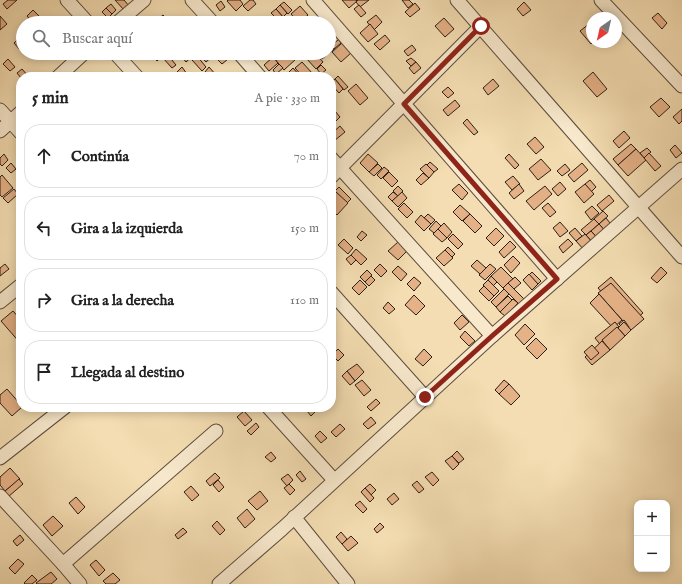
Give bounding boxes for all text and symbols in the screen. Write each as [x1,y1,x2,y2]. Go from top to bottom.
north arrow [586,12,622,48]
search box [16,16,336,60]
route start [472,17,490,35]
icon: search [30,27,52,49]
text: Buscar aquí [62,29,132,48]
text: 5 min [32,88,69,109]
text: A pie · 330 m [254,90,320,107]
icon: ahead [33,145,55,167]
text: Continúa [71,147,129,166]
text: 70 m [294,148,319,165]
icon: left [33,217,55,239]
text: Gira a la izquierda [71,219,183,238]
text: 150 m [290,220,319,237]
icon: right [33,289,55,311]
text: Gira a la derecha [71,291,174,310]
text: 110 m [290,292,319,309]
icon: arrive [33,361,55,383]
text: Llegada al destino [71,363,184,382]
route end [416,388,434,406]
map controls [634,500,670,572]
button: + [634,500,670,536]
button: − [634,536,670,572]

